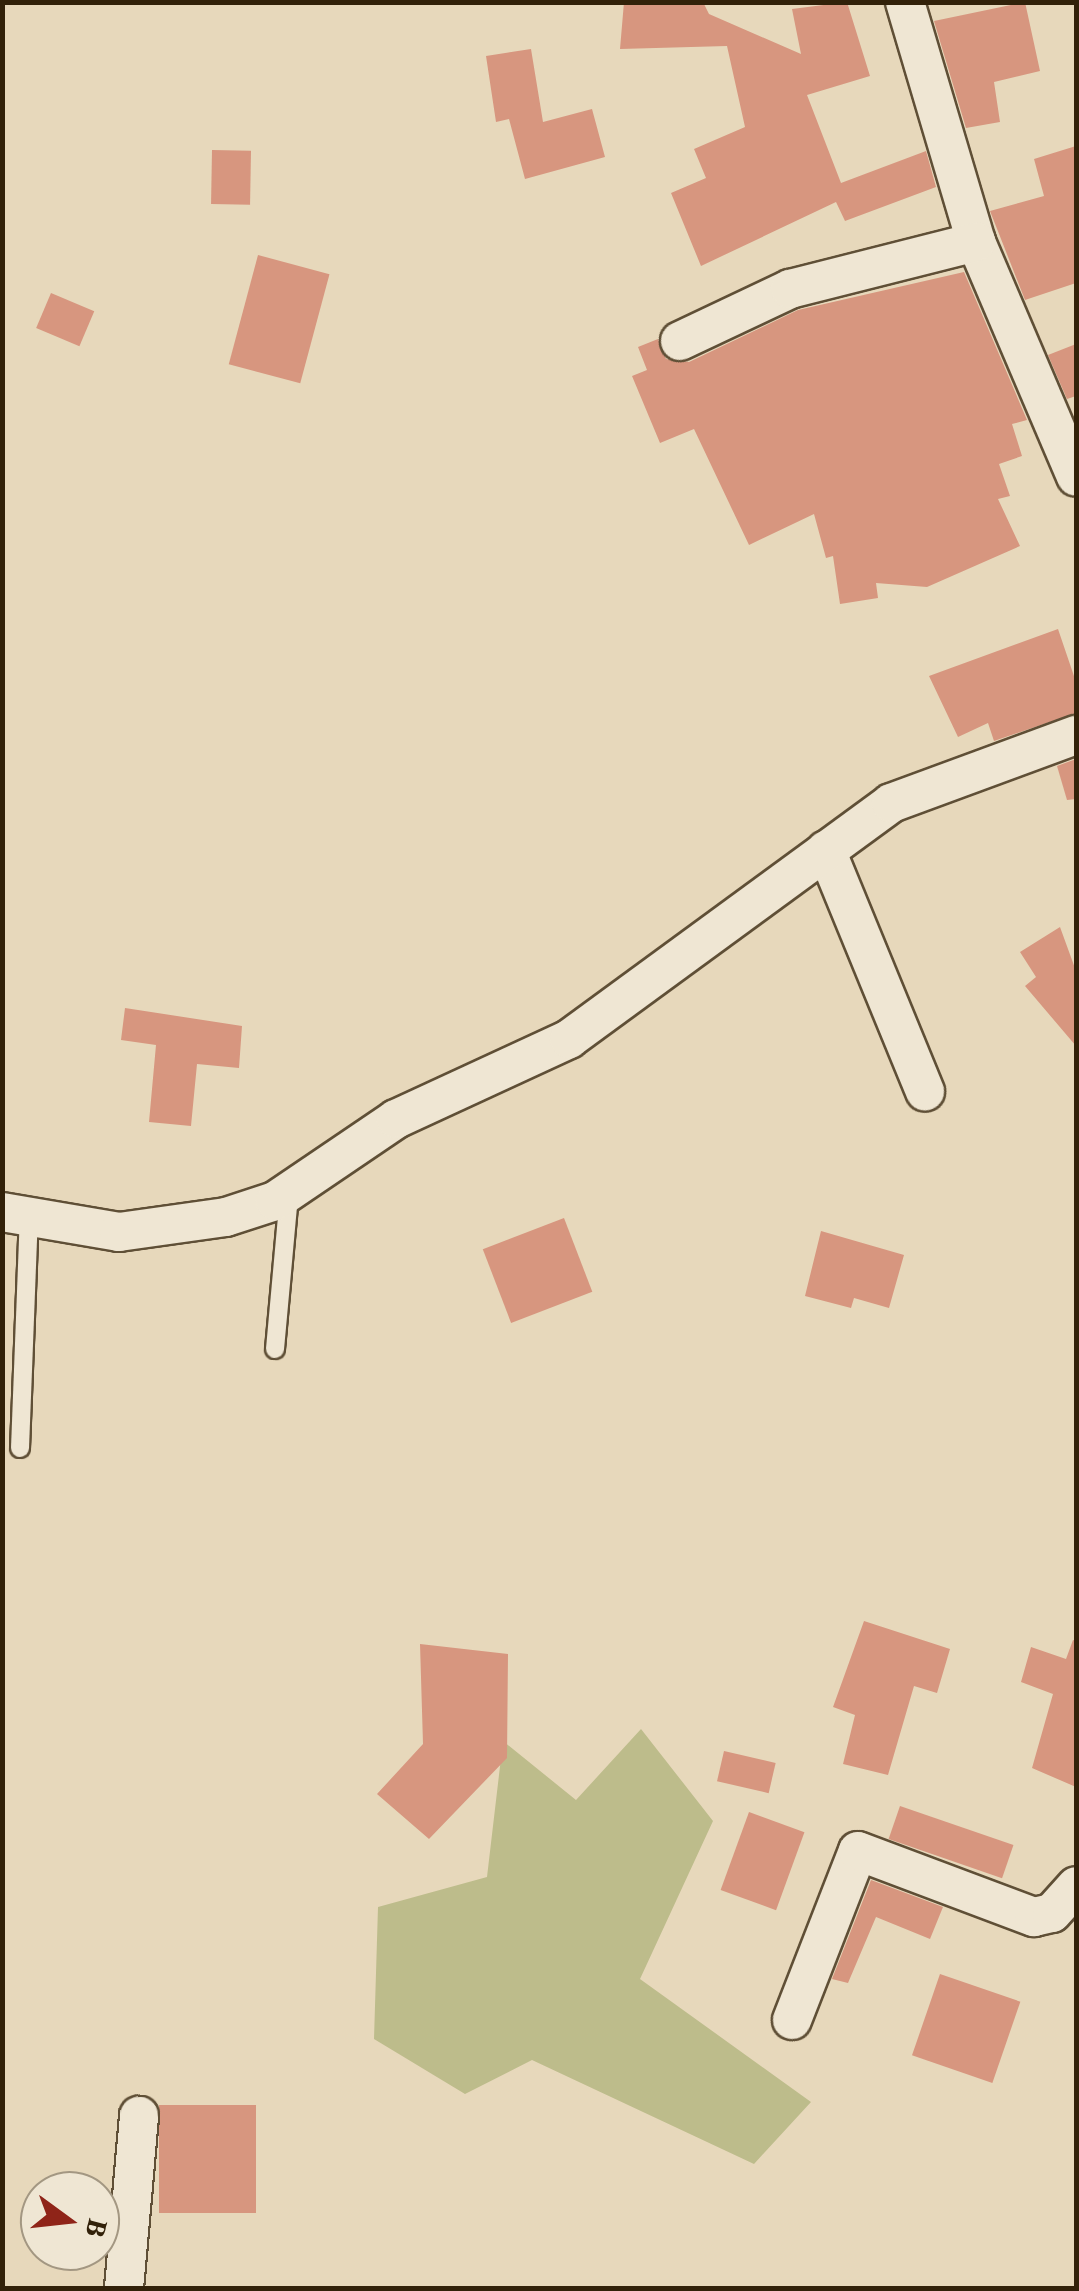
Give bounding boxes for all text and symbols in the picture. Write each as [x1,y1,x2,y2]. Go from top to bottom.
north arrow [20,2171,120,2271]
text: B [77,2215,117,2241]

